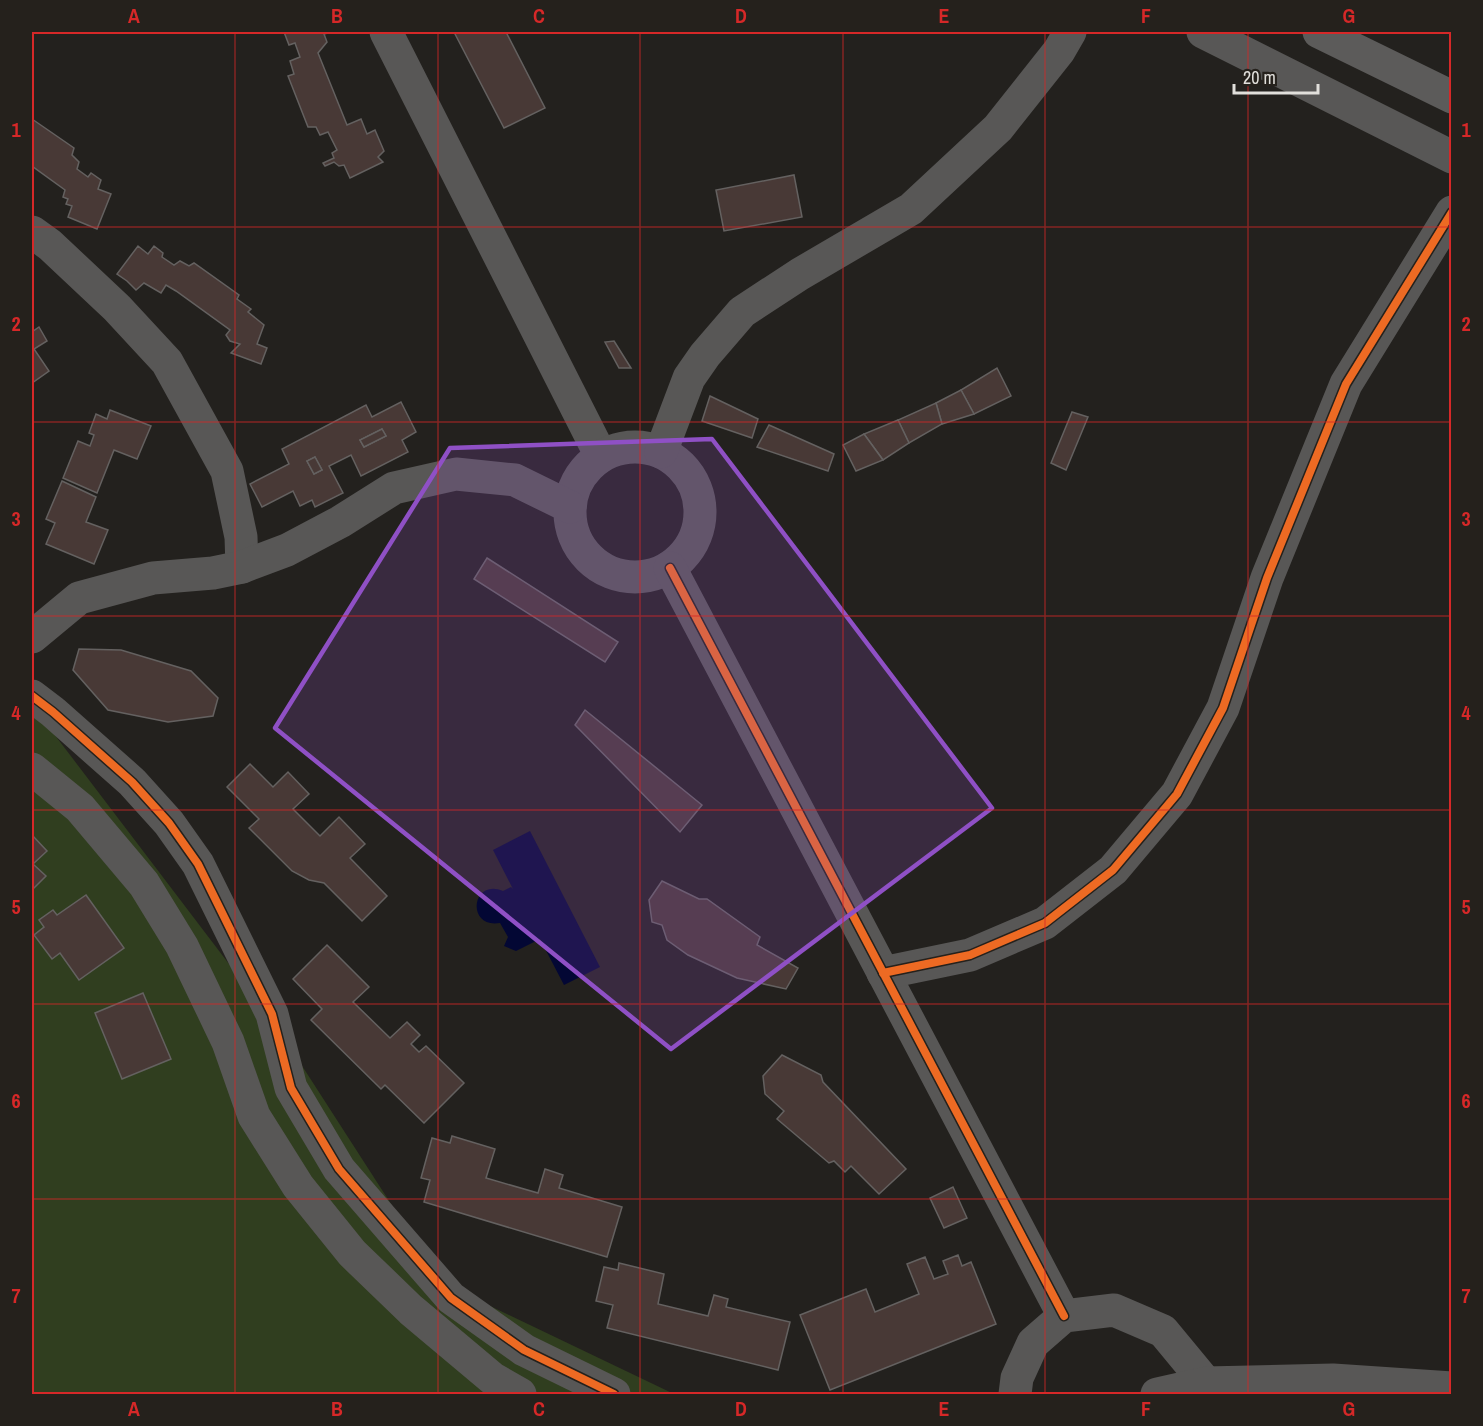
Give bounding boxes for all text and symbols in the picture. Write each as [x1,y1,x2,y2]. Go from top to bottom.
text: A [128,2,140,29]
text: B [331,2,343,29]
text: C [533,2,545,29]
text: D [735,2,747,29]
text: E [939,2,950,29]
text: F [1141,2,1151,29]
text: G [1343,2,1355,29]
scale bar [1234,57,1318,95]
text: 20 m [1243,65,1276,90]
text: 1 [11,116,21,143]
text: 1 [1461,116,1471,143]
text: 2 [11,310,21,337]
text: 2 [1461,310,1471,337]
text: 3 [11,505,21,532]
text: 3 [1461,505,1471,532]
text: 4 [11,699,21,726]
text: 4 [1461,699,1471,726]
text: 5 [11,893,21,920]
text: 5 [1461,893,1471,920]
text: 6 [11,1087,21,1114]
text: 6 [1461,1087,1471,1114]
text: 7 [11,1282,21,1309]
text: 7 [1461,1282,1471,1309]
text: A [128,1395,140,1422]
text: B [331,1395,343,1422]
text: C [533,1395,545,1422]
text: D [735,1395,747,1422]
text: E [939,1395,950,1422]
text: F [1141,1395,1151,1422]
text: G [1343,1395,1355,1422]

